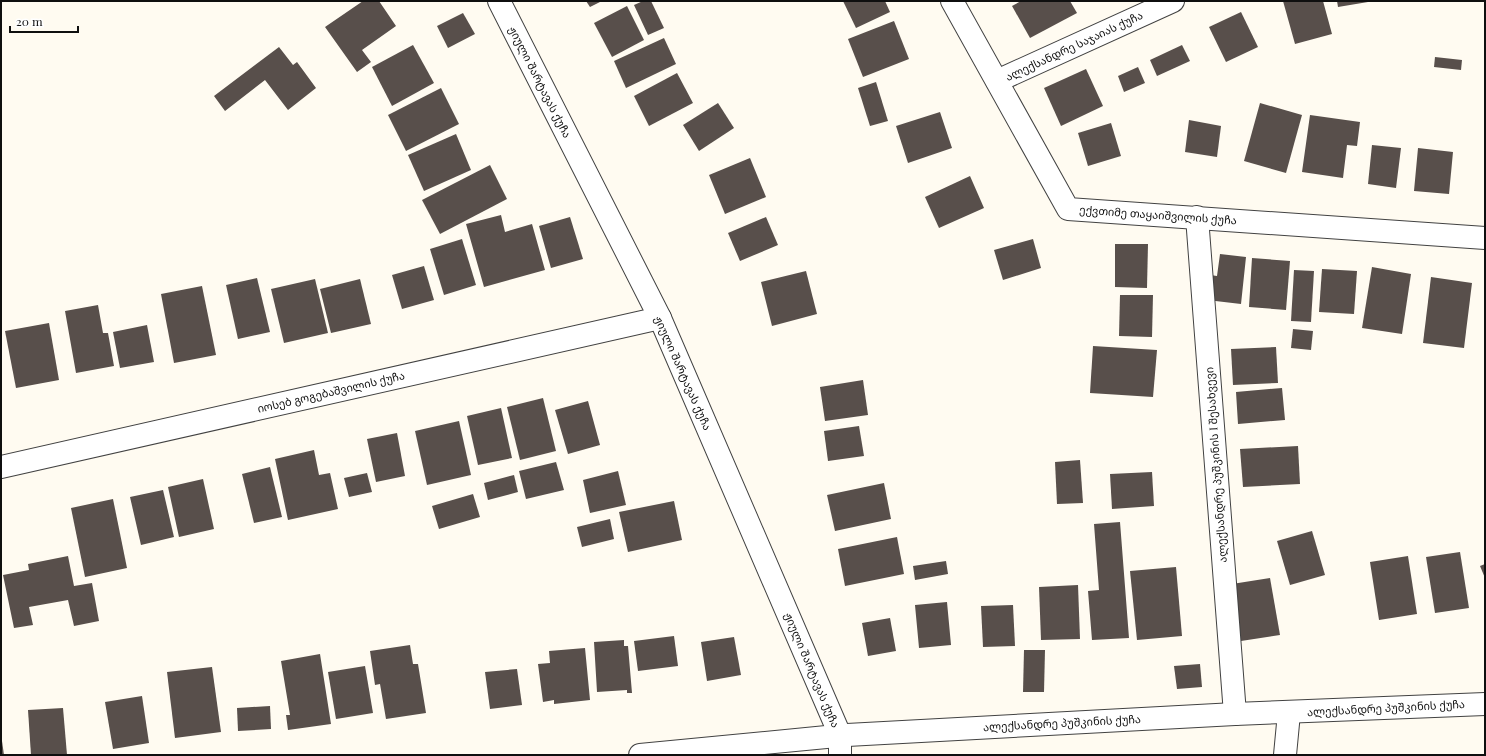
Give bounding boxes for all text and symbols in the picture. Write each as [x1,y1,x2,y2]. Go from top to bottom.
street label: ალექსანდრე საჯაიას ქუჩა [1003,7,1145,84]
scale bar [10,8,78,34]
text: 20 m [16,13,43,29]
street label: ჟიული შარტავას ქუჩა [506,23,575,140]
street label: ექვთიმე თაყაიშვილის ქუჩა [1079,202,1237,227]
street label: ჟიული შარტავას ქუჩა [651,313,715,432]
street label: იოსებ გოგებაშვილის ქუჩა [256,367,406,416]
street label: ალექსანდრე პუშკინის I შესახვევი [1201,367,1230,563]
street label: ჟიული შარტავას ქუჩა [781,610,844,730]
street label: ალექსანდრე პუშკინის ქუჩა [1307,696,1465,719]
street label: ალექსანდრე პუშკინის ქუჩა [983,711,1141,734]

